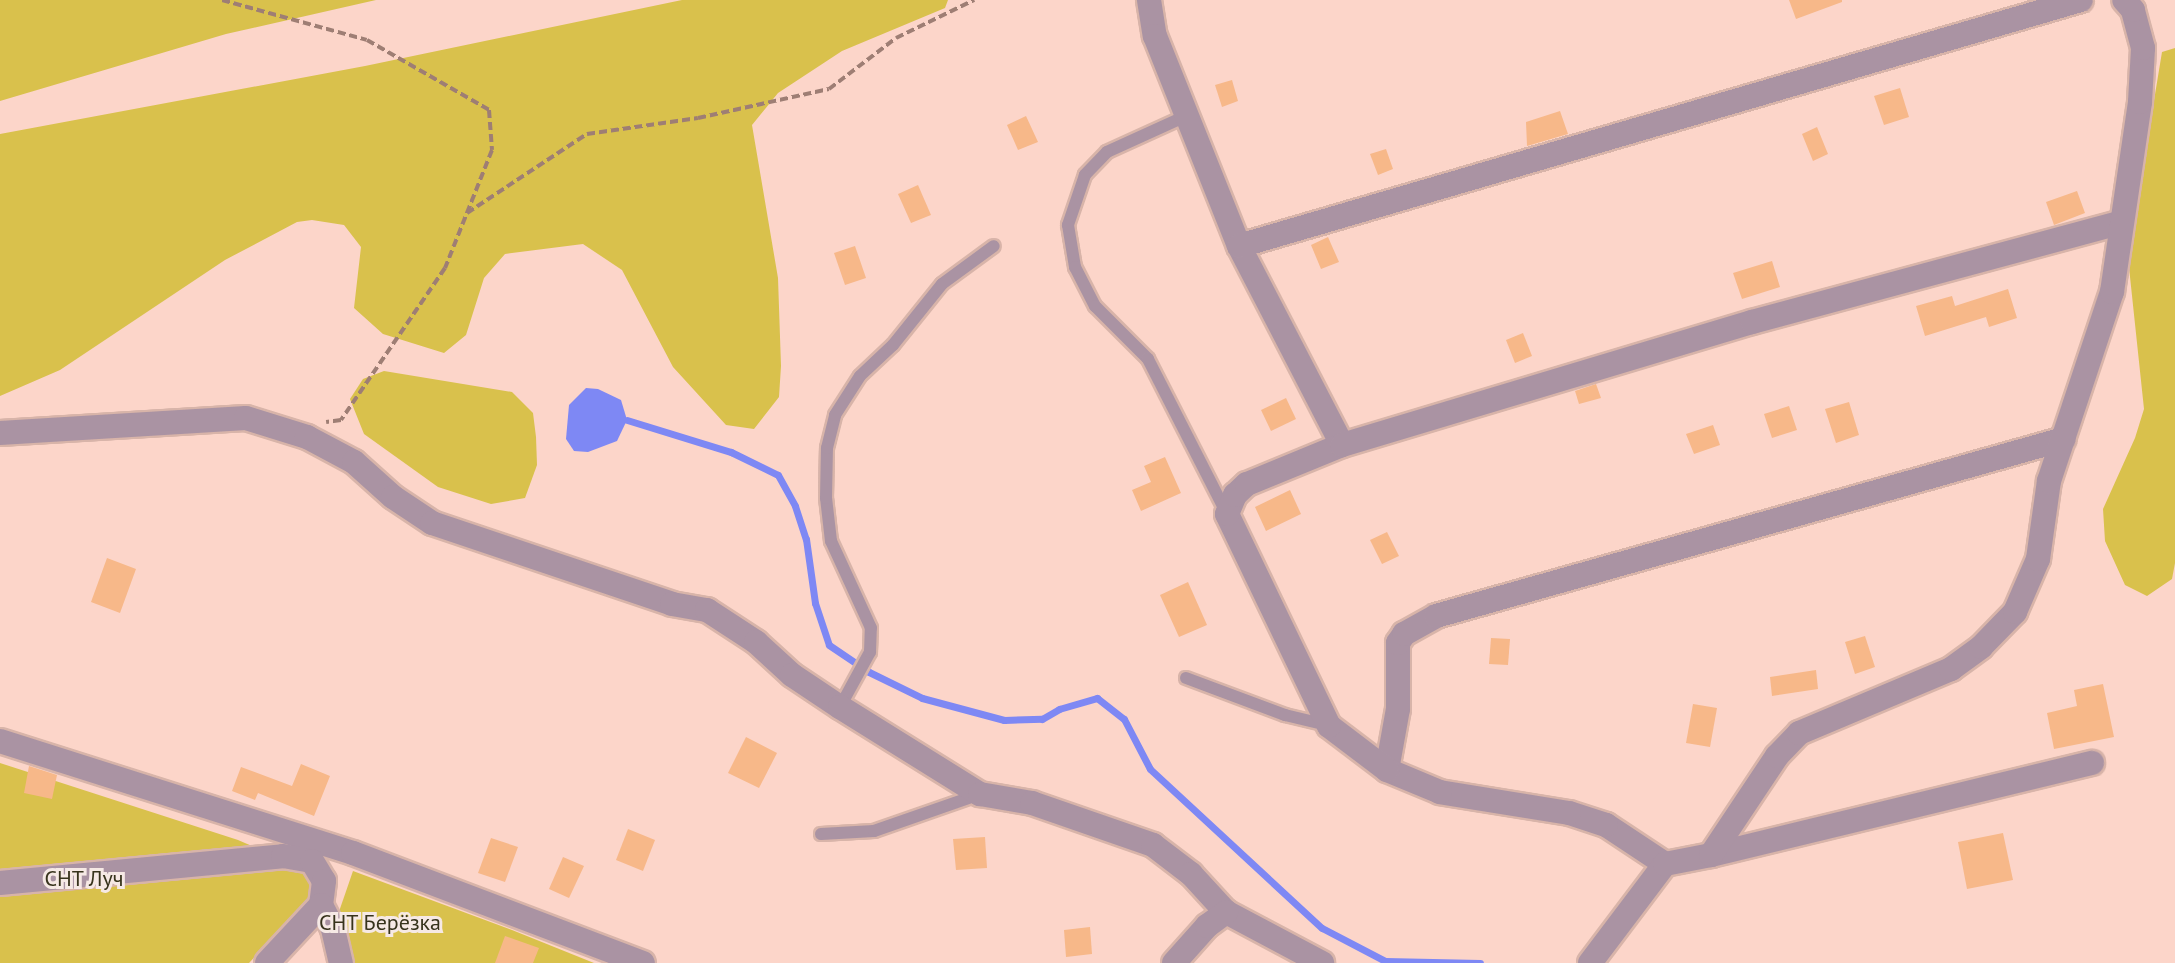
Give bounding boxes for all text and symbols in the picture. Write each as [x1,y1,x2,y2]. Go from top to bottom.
park label: СНТ Луч [44,866,124,892]
park label: СНТ Берёзка [319,910,441,936]

